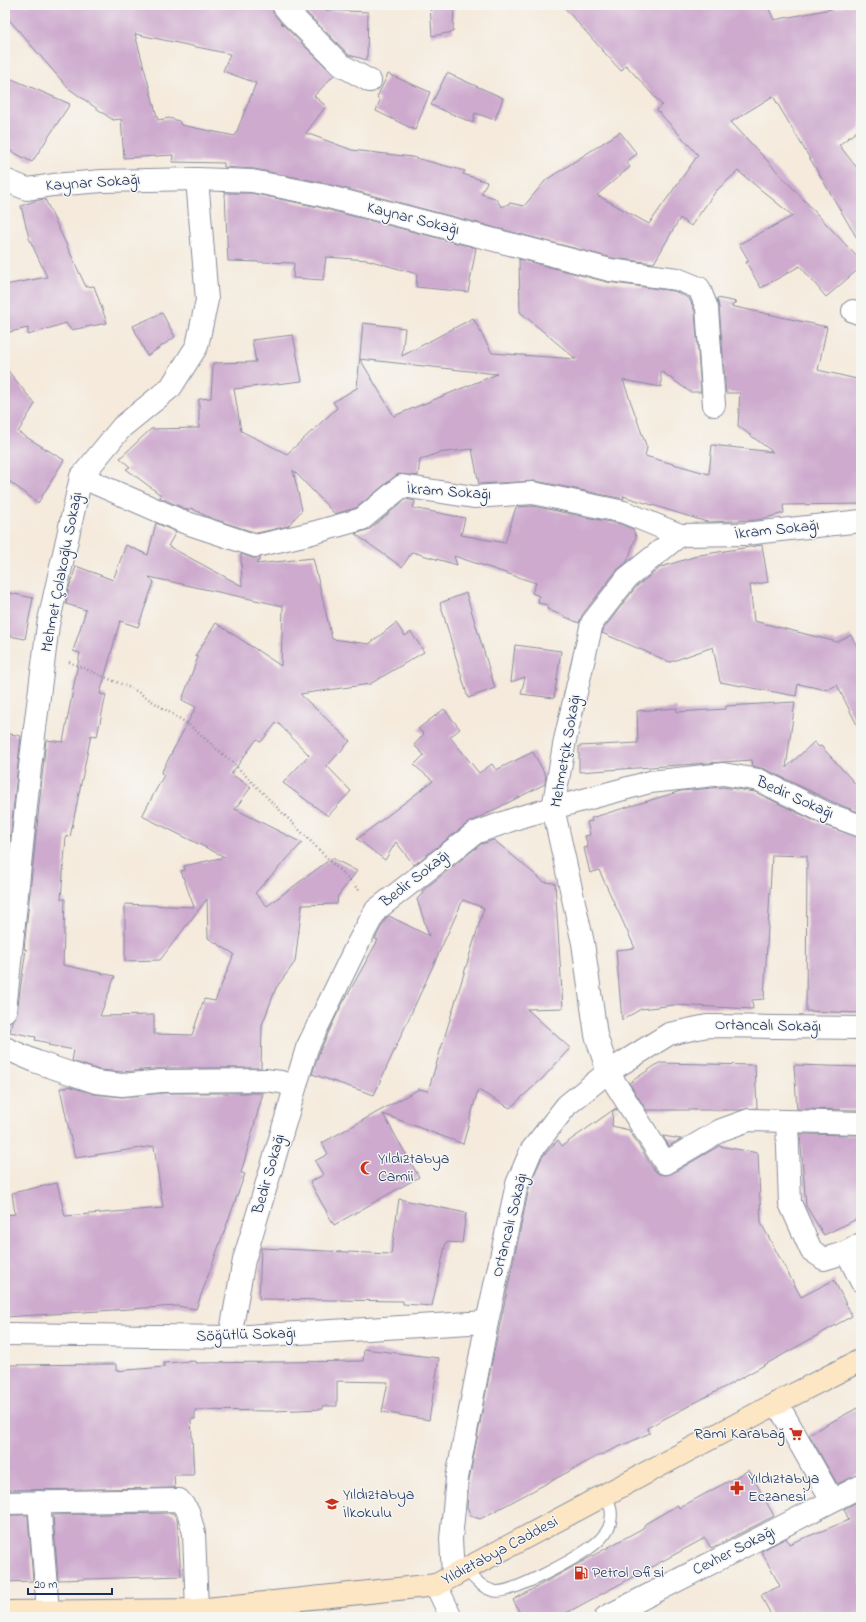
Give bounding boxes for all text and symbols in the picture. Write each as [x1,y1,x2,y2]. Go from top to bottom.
street label: Kaynar Sokağı [45,168,141,198]
street label: Kaynar Sokağı [364,196,462,242]
street label: İkram Sokağı [406,477,492,507]
street label: Mehmet Çolakoğlu Sokağı [35,490,89,654]
street label: İkram Sokağı [734,514,820,546]
street label: Mehmetçik Sokağı [544,693,588,809]
street label: Bedir Sokağı [751,770,838,826]
street label: Bedir Sokağı [374,844,455,915]
street label: Ortancalı Sokağı [715,1013,822,1039]
street label: Bedir Sokağı [246,1131,292,1218]
place label: Yıldıztabya Camii [378,1147,450,1189]
mosque icon: Yıldıztabya Camii [359,1160,375,1176]
street label: Ortancalı Sokağı [485,1170,535,1280]
street label: Söğütlü Sokağı [196,1321,296,1349]
place label: Rami Karabağ [694,1422,785,1446]
supermarket icon: Rami Karabağ [788,1426,804,1442]
place label: Yıldıztabya Eczanesi [748,1467,820,1509]
pharmacy icon: Yıldıztabya Eczanesi [729,1480,745,1496]
place label: Yıldıztabya İlkokulu [343,1483,415,1525]
school or university icon: Yıldıztabya İlkokulu [324,1496,340,1512]
street label: Yıldıztabya Caddesi [437,1510,563,1592]
street label: Cevher Sokağı [689,1520,780,1582]
place label: Petrol Ofisi [592,1561,664,1585]
fuel station icon: Petrol Ofisi [573,1565,589,1581]
scale bar [28,1570,112,1596]
text: 20 m [34,1576,57,1594]

